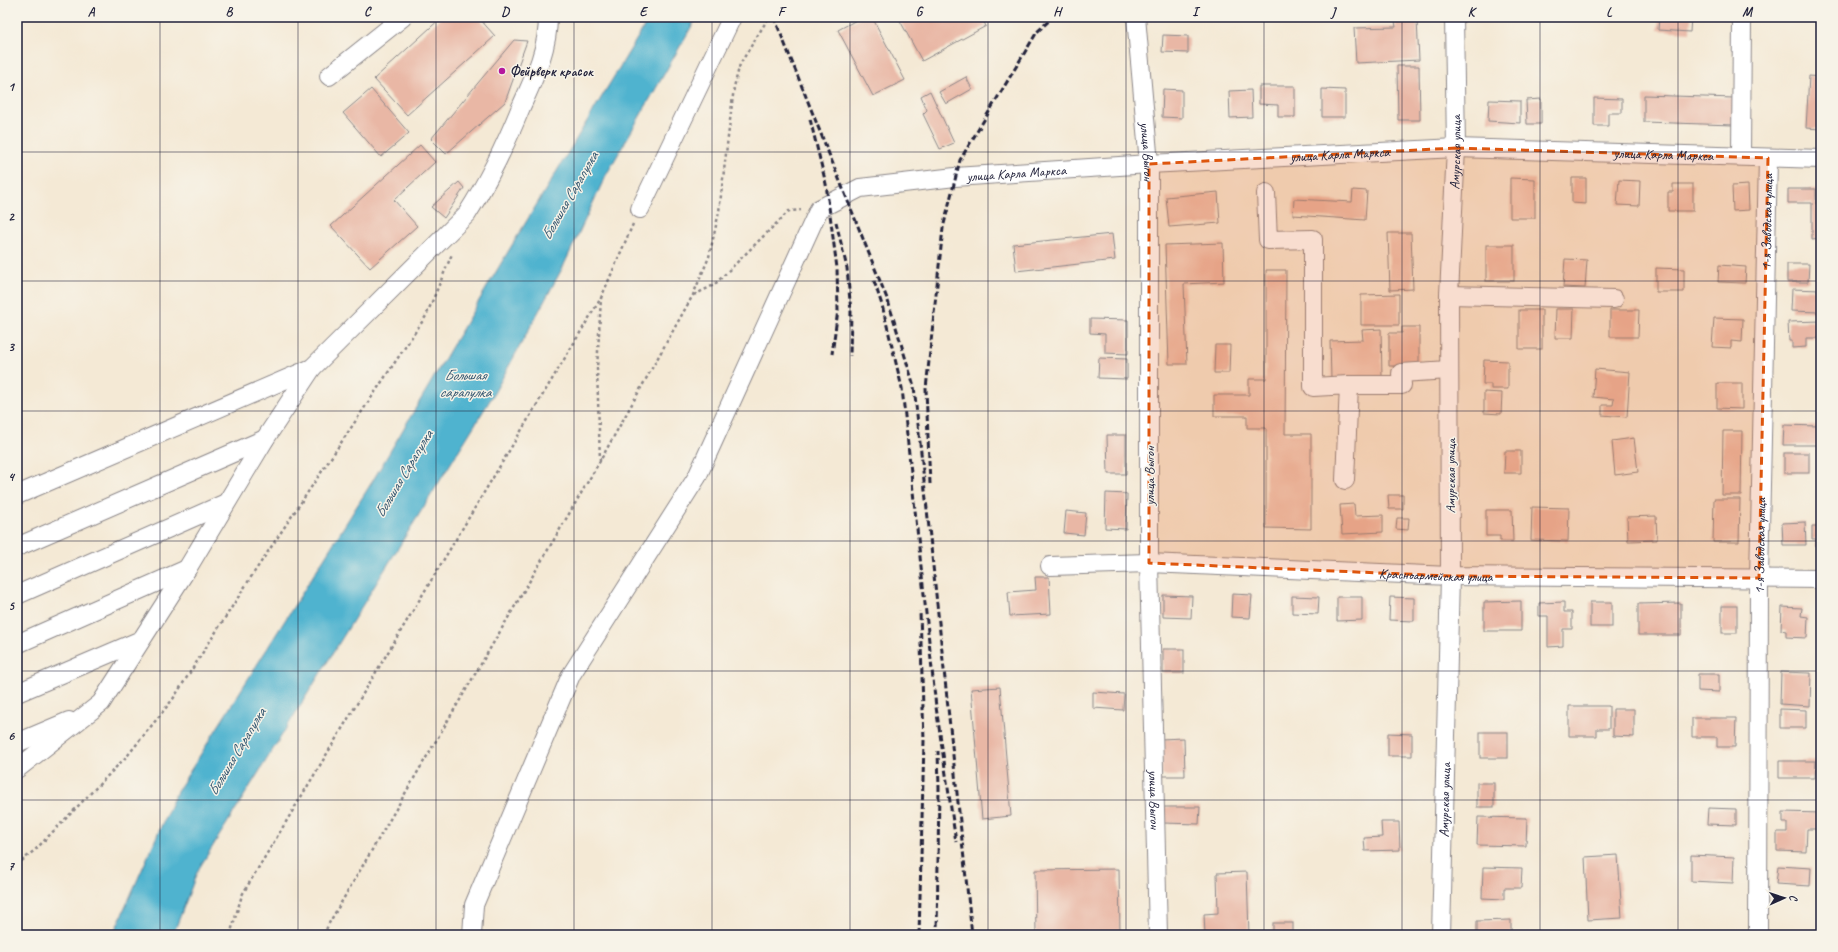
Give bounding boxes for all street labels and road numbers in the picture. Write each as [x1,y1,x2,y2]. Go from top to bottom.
street label: Амурская улица [1446,114,1465,190]
street label: улица Выгон [1137,120,1158,182]
street label: улица Карла Маркса [1289,143,1391,165]
street label: улица Карла Маркса [1613,144,1714,164]
street label: улица Карла Маркса [965,161,1067,185]
street label: 1-я Заводская улица [1757,173,1776,270]
street label: Амурская улица [1442,437,1459,513]
street label: улица Выгон [1141,445,1158,507]
street label: 1-я Заводская улица [1750,496,1769,594]
street label: Красноармейская улица [1379,564,1494,585]
street label: Амурская улица [1435,761,1454,838]
street label: улица Выгон [1145,769,1164,830]

